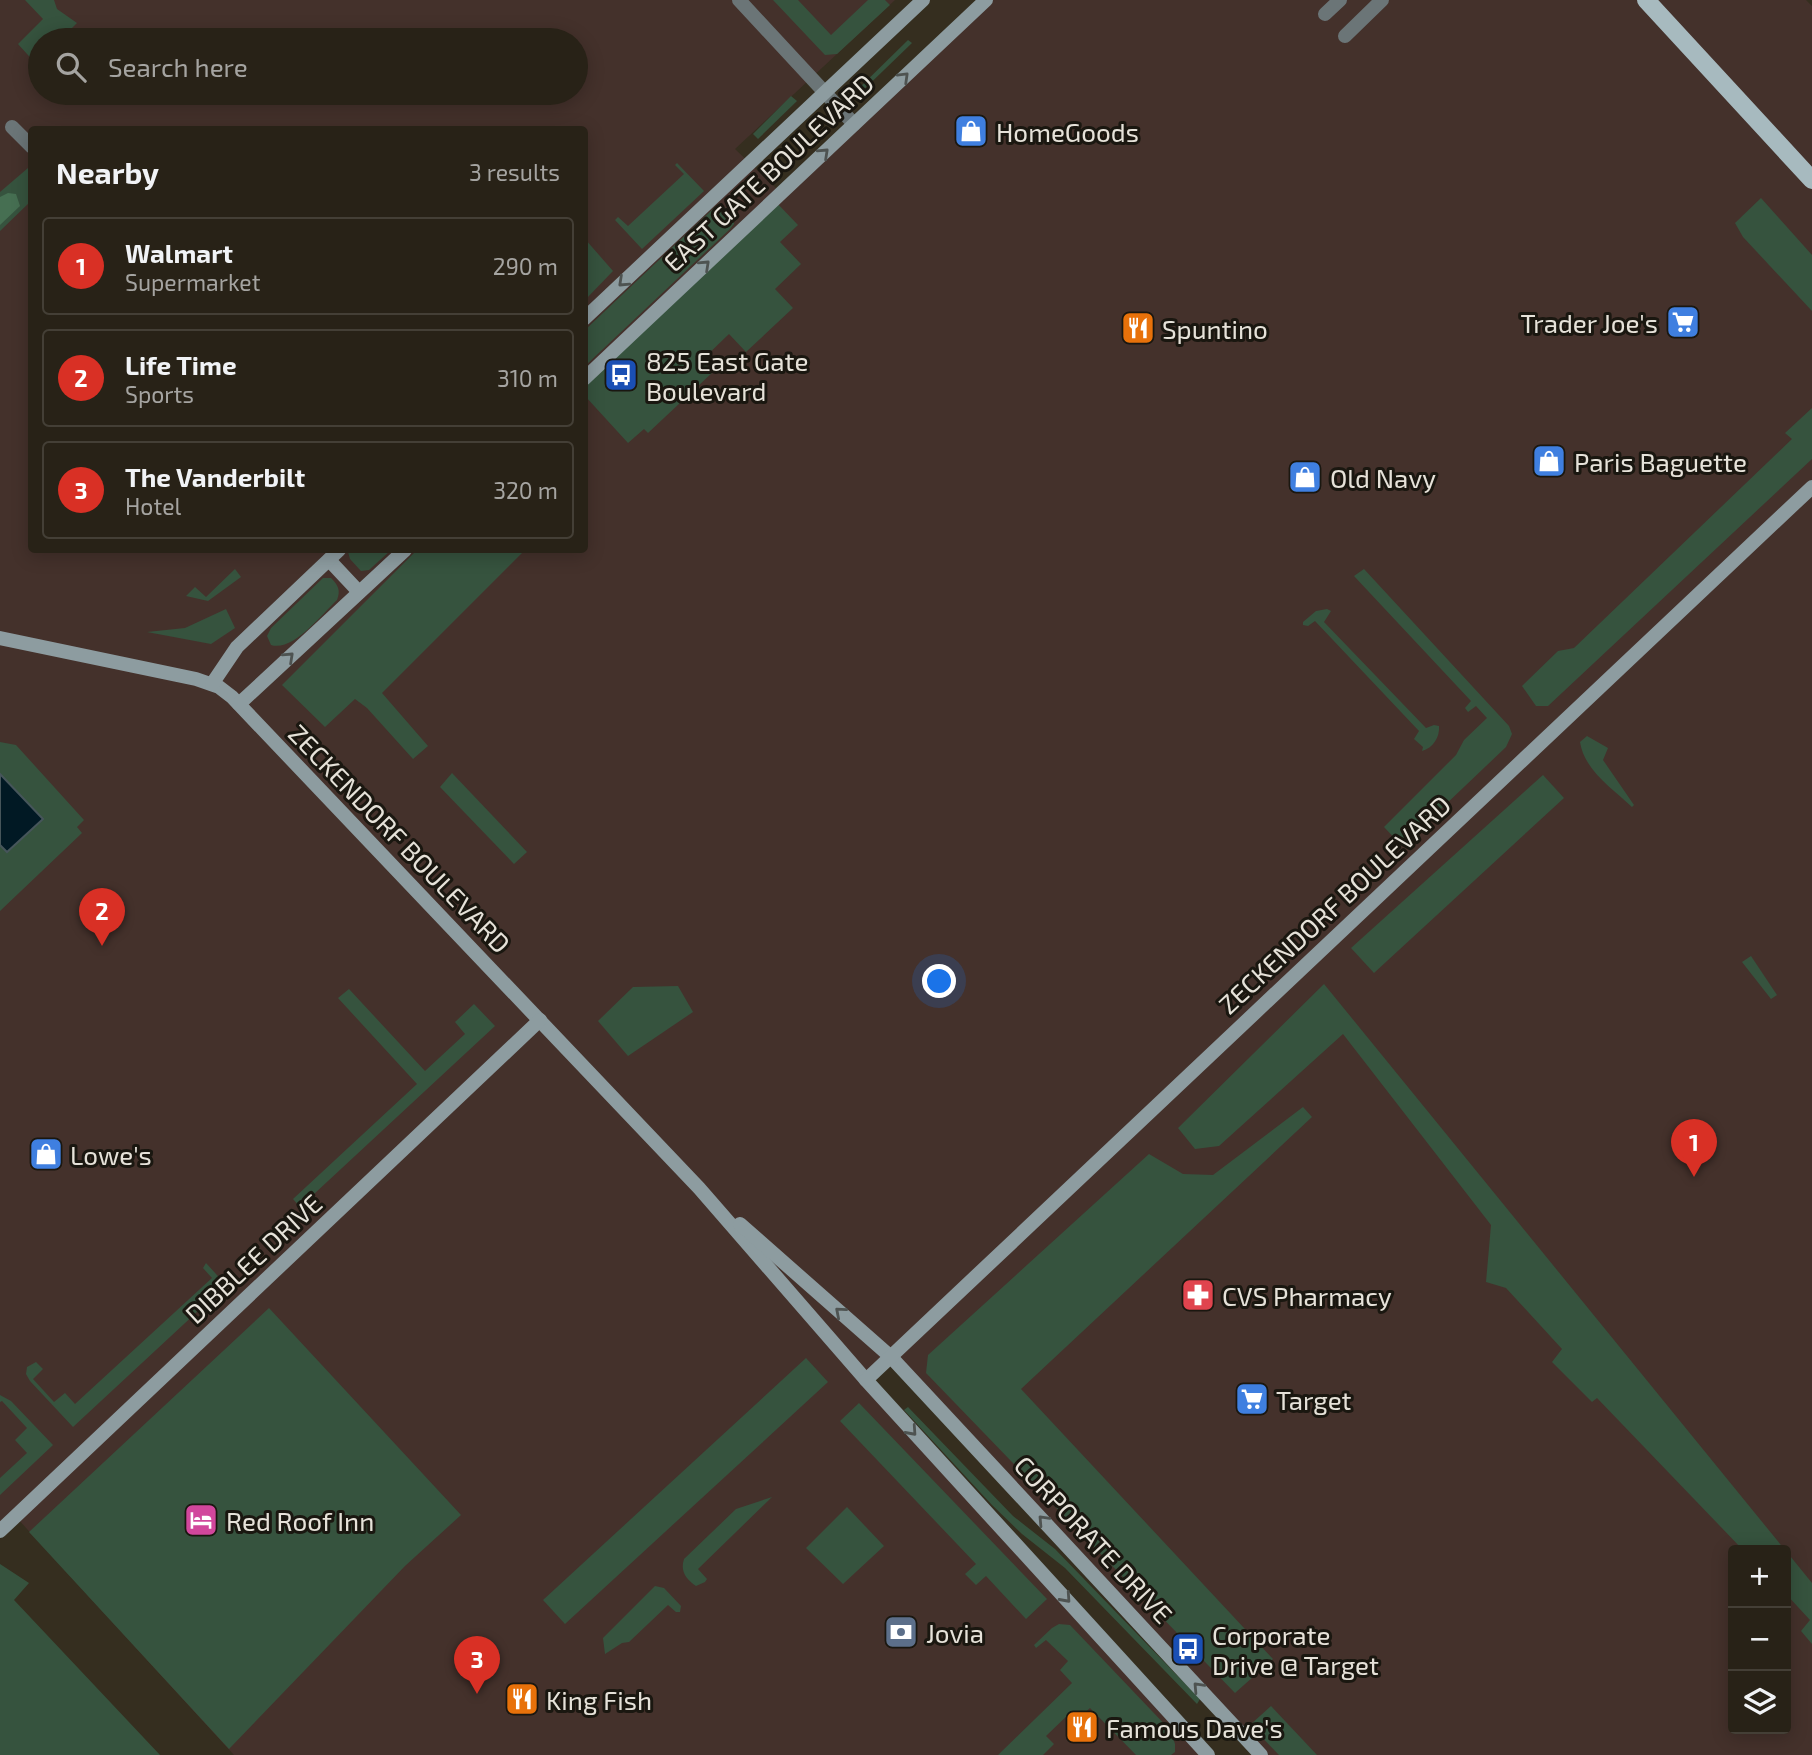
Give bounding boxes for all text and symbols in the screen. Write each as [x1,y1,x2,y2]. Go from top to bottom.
search box [28,28,588,105]
icon: search [52,48,90,86]
text: Search here [108,51,248,82]
street label: EAST GATE BOULEVARD [657,67,879,277]
one-way arrow [896,73,909,86]
shop icon: HomeGoods [952,112,990,150]
place label: HomeGoods [996,116,1139,147]
one-way arrow [816,149,829,161]
text: Nearby [56,154,159,190]
text: 3 results [469,158,560,186]
text: Walmart [125,237,233,268]
text: 1 [76,252,86,280]
text: 290 m [493,252,558,280]
one-way arrow [697,260,710,273]
text: Supermarket [125,268,260,296]
one-way arrow [619,274,632,286]
supermarket icon: Trader Joe's [1664,303,1702,341]
place label: Trader Joe's [1521,307,1658,338]
restaurant icon: Spuntino [1119,309,1157,347]
place label: Spuntino [1162,313,1268,344]
place label: 825 East Gate Boulevard [646,345,808,406]
text: Life Time [125,349,237,380]
bus stop icon: 825 East Gate Boulevard [602,356,640,394]
text: 2 [74,364,88,392]
text: 310 m [497,364,558,392]
text: Sports [125,380,194,408]
shop icon: Paris Baguette [1530,442,1568,480]
place label: Paris Baguette [1574,446,1747,477]
shop icon: Old Navy [1286,458,1324,496]
text: The Vanderbilt [125,461,305,492]
place label: Old Navy [1330,462,1436,493]
text: 3 [74,476,88,504]
text: 320 m [493,476,558,504]
text: Hotel [125,492,181,520]
one-way arrow [281,653,294,666]
street label: ZECKENDORF BOULEVARD [283,717,517,959]
street label: ZECKENDORF BOULEVARD [1212,789,1456,1019]
pin: 2 [79,888,125,946]
your location [922,964,956,998]
pin: 1 [1671,1119,1717,1177]
shop icon: Lowe's [27,1135,65,1173]
place label: Lowe's [70,1139,152,1170]
street label: DIBBLEE DRIVE [178,1187,328,1329]
pharmacy icon: CVS Pharmacy [1179,1276,1217,1314]
place label: CVS Pharmacy [1222,1280,1392,1311]
one-way arrow [835,1308,848,1320]
supermarket icon: Target [1233,1380,1271,1418]
place label: Target [1276,1384,1352,1415]
one-way arrow [904,1423,917,1436]
street label: CORPORATE DRIVE [1009,1449,1179,1629]
hotel icon: Red Roof Inn [182,1501,220,1539]
place label: Red Roof Inn [226,1505,374,1536]
one-way arrow [1039,1515,1051,1528]
map controls [1728,1545,1791,1734]
button: + [1728,1545,1791,1608]
one-way arrow [1058,1590,1070,1603]
button: − [1728,1608,1791,1671]
bank icon: Jovia [882,1613,920,1651]
place label: Jovia [926,1617,984,1648]
place label: Corporate Drive @ Target [1212,1619,1379,1680]
bus stop icon: Corporate Drive @ Target [1169,1630,1207,1668]
pin: 3 [454,1636,500,1694]
button: layers [1728,1671,1791,1734]
restaurant icon: King Fish [503,1680,541,1718]
one-way arrow [1193,1682,1206,1695]
place label: King Fish [546,1684,652,1715]
restaurant icon: Famous Dave's [1063,1708,1101,1746]
place label: Famous Dave's [1106,1712,1283,1743]

